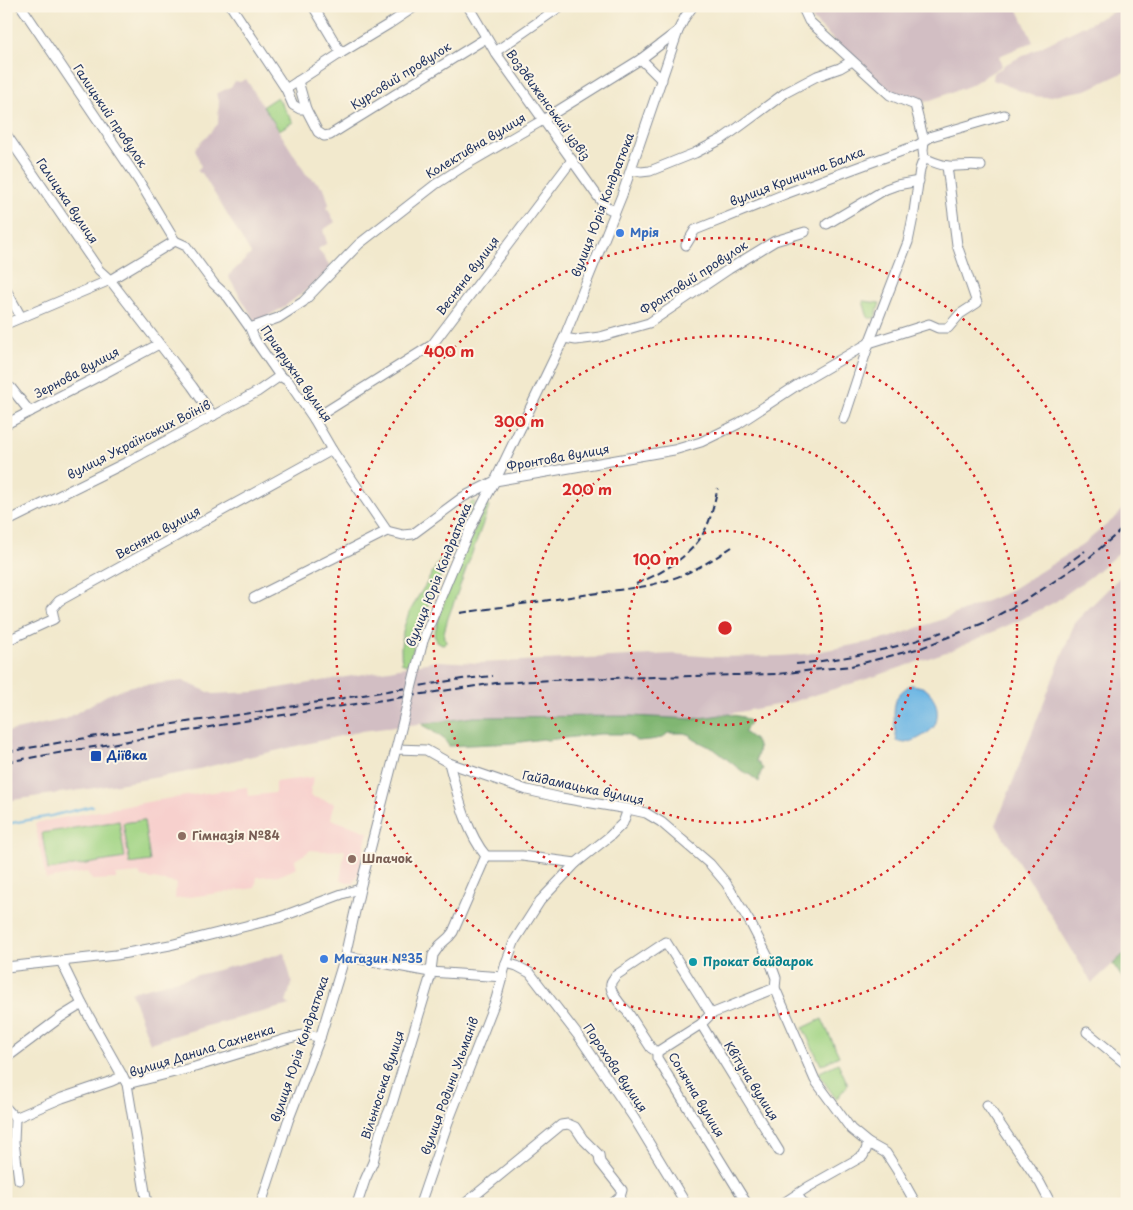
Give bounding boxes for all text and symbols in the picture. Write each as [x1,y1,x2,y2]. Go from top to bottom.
street label: Курсовий провулок [347,37,455,113]
street label: Воздвиженський узвіз [502,45,595,163]
street label: Галицький провулок [70,60,153,171]
street label: Колективна вулиця [422,108,529,182]
street label: вулиця Юрія Кондратюка [566,129,638,280]
street label: вулиця Кринична Балка [727,142,867,210]
street label: Галицька вулиця [32,154,103,247]
place label: Мрія [630,223,659,241]
marker: Мрія [614,227,626,239]
street label: Весняна вулиця [432,232,503,319]
street label: Фронтовий провулок [636,235,751,319]
street label: Прияружна вулиця [257,321,337,425]
text: 400 m [424,339,474,362]
street label: Зернова вулиця [31,342,122,402]
street label: вулиця Українських Воїнів [64,395,213,483]
text: 300 m [494,409,544,432]
street label: Фронтова вулиця [505,439,611,475]
text: 200 m [562,477,612,500]
street label: вулиця Юрія Кондратюка [401,500,475,649]
street label: Весняна вулиця [112,501,203,563]
text: 100 m [633,547,679,570]
centre of rings [716,619,734,637]
place label: Діївка [106,746,147,764]
marker: Діївка [89,749,103,763]
street label: Гайдамацька вулиця [521,765,646,809]
place label: Гімназія №84 [192,826,280,844]
marker: Гімназія №84 [176,830,188,842]
place label: Шпачок [362,849,413,867]
marker: Шпачок [346,853,358,865]
place label: Магазин №35 [334,949,423,967]
place label: Прокат байдарок [703,952,814,970]
marker: Магазин №35 [318,953,330,965]
marker: Прокат байдарок [687,956,699,968]
street label: вулиця Юрія Кондратюка [266,973,333,1124]
street label: вулиця Родини Ульманів [416,1014,482,1157]
street label: вулиця Данила Сахненка [127,1019,277,1081]
street label: Порохова вулиця [579,1020,652,1115]
street label: Вільнюська вулиця [356,1028,408,1141]
street label: Квітуча вулиця [720,1037,783,1124]
street label: Сонячна вулиця [664,1049,729,1140]

